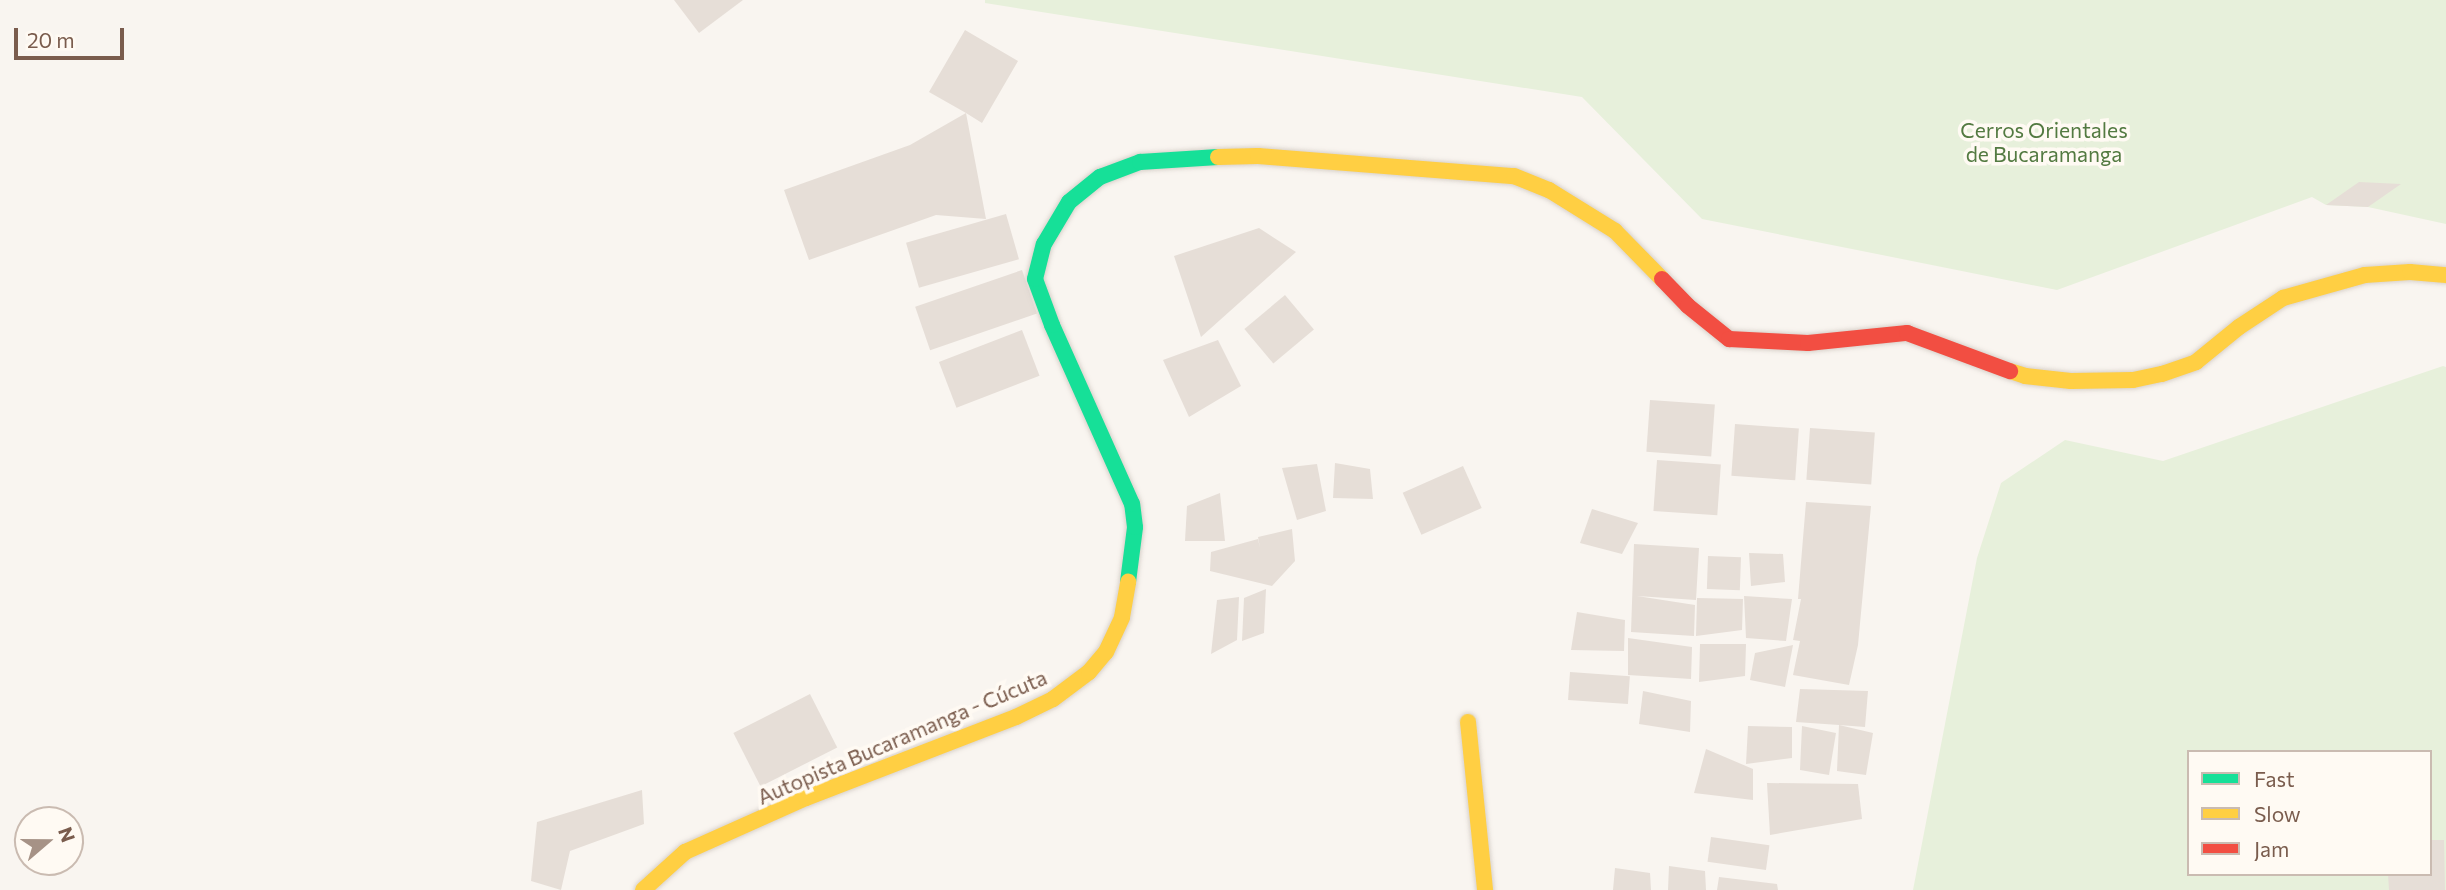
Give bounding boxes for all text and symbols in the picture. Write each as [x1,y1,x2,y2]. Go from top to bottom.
scale bar [18,14,128,58]
text: 20 m [27,27,75,52]
park label: Cerros Orientales de Bucaramanga [1960,117,2128,167]
street label: Autopista Bucaramanga - Cúcuta [753,664,1051,810]
legend [2187,750,2432,876]
text: Fast [2254,766,2295,791]
text: Slow [2254,801,2301,826]
north arrow [14,806,84,876]
text: N [54,824,81,845]
text: Jam [2254,836,2289,861]

